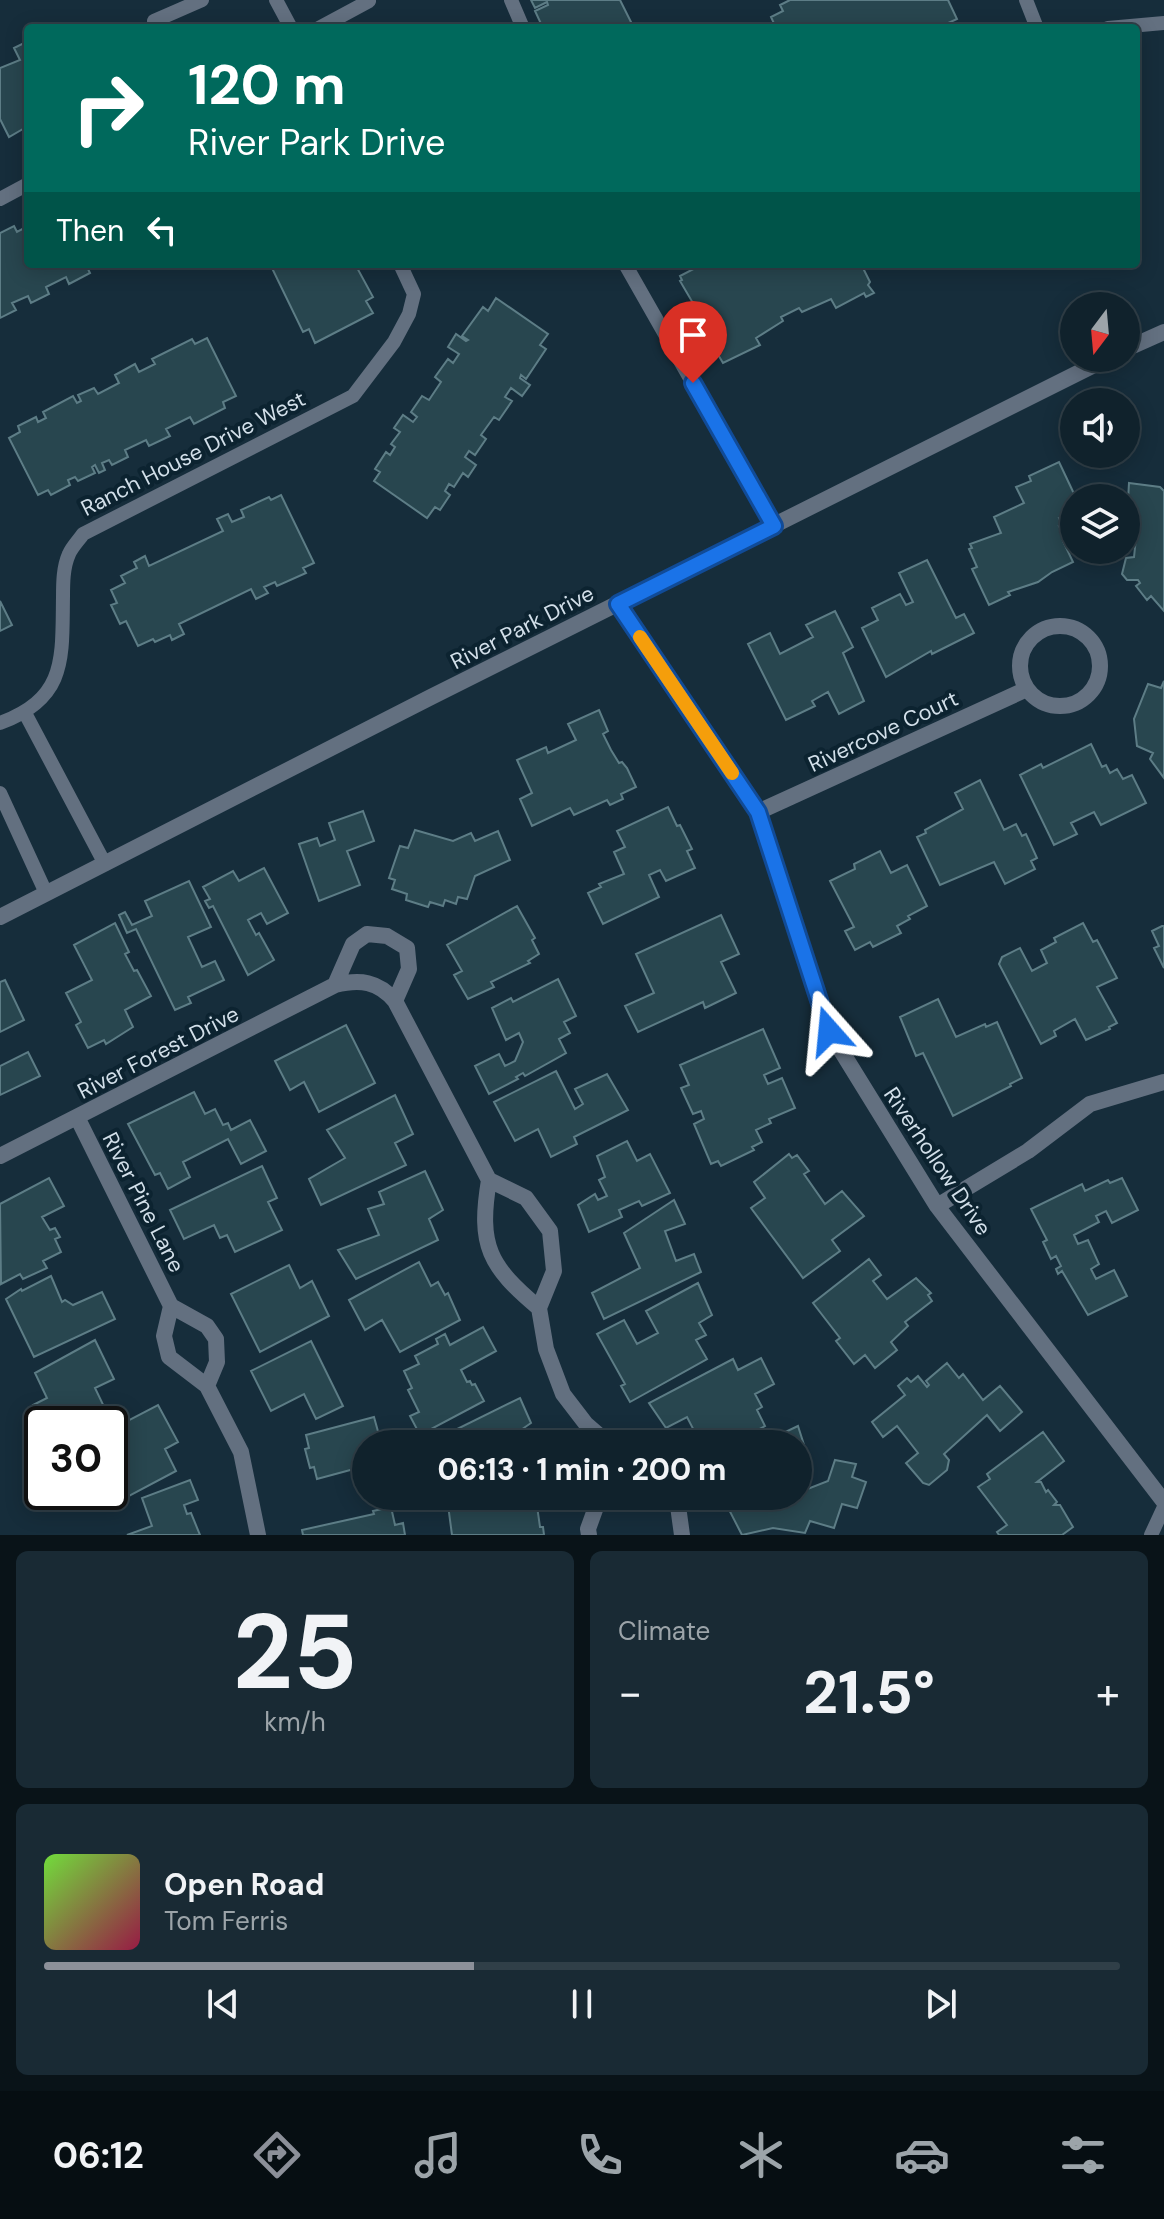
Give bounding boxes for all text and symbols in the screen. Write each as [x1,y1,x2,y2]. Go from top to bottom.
text: 120 m [188,48,346,121]
icon: right [56,56,160,160]
text: River Park Drive [188,119,445,166]
icon: left [140,208,184,252]
text: Then [56,211,124,250]
north arrow [1060,292,1140,372]
map controls [1060,292,1140,564]
pin [659,301,727,383]
icon: arrive [671,313,715,357]
street label: Ranch House Drive West [76,384,310,523]
button: sound [1060,388,1140,468]
button: layers [1060,484,1140,564]
street label: River Park Drive [446,579,599,676]
street label: Rivercove Court [804,684,963,779]
position arrow [787,989,871,1073]
street label: River Forest Drive [73,999,244,1106]
street label: Riverhollow Drive [877,1081,998,1241]
street label: River Pine Lane [96,1127,191,1277]
speed limit sign: 30 [24,1406,128,1510]
text: 06:13 · 1 min · 200 m [438,1450,726,1489]
text: 25 [233,1585,357,1720]
text: Climate [618,1614,710,1648]
text: 21.5° [803,1653,935,1732]
text: − [618,1664,642,1722]
text: + [1096,1664,1120,1722]
text: km/h [264,1705,326,1739]
text: Open Road [164,1865,324,1904]
text: Tom Ferris [164,1904,288,1938]
icon: previous [201,1982,245,2026]
icon: pause [560,1982,604,2026]
icon: next [919,1982,963,2026]
icon: directions [249,2127,305,2183]
icon: music [410,2127,466,2183]
icon: phone [572,2127,628,2183]
icon: climate [733,2127,789,2183]
icon: car [894,2127,950,2183]
icon: filters [1055,2127,1111,2183]
text: 06:12 [53,2132,144,2179]

